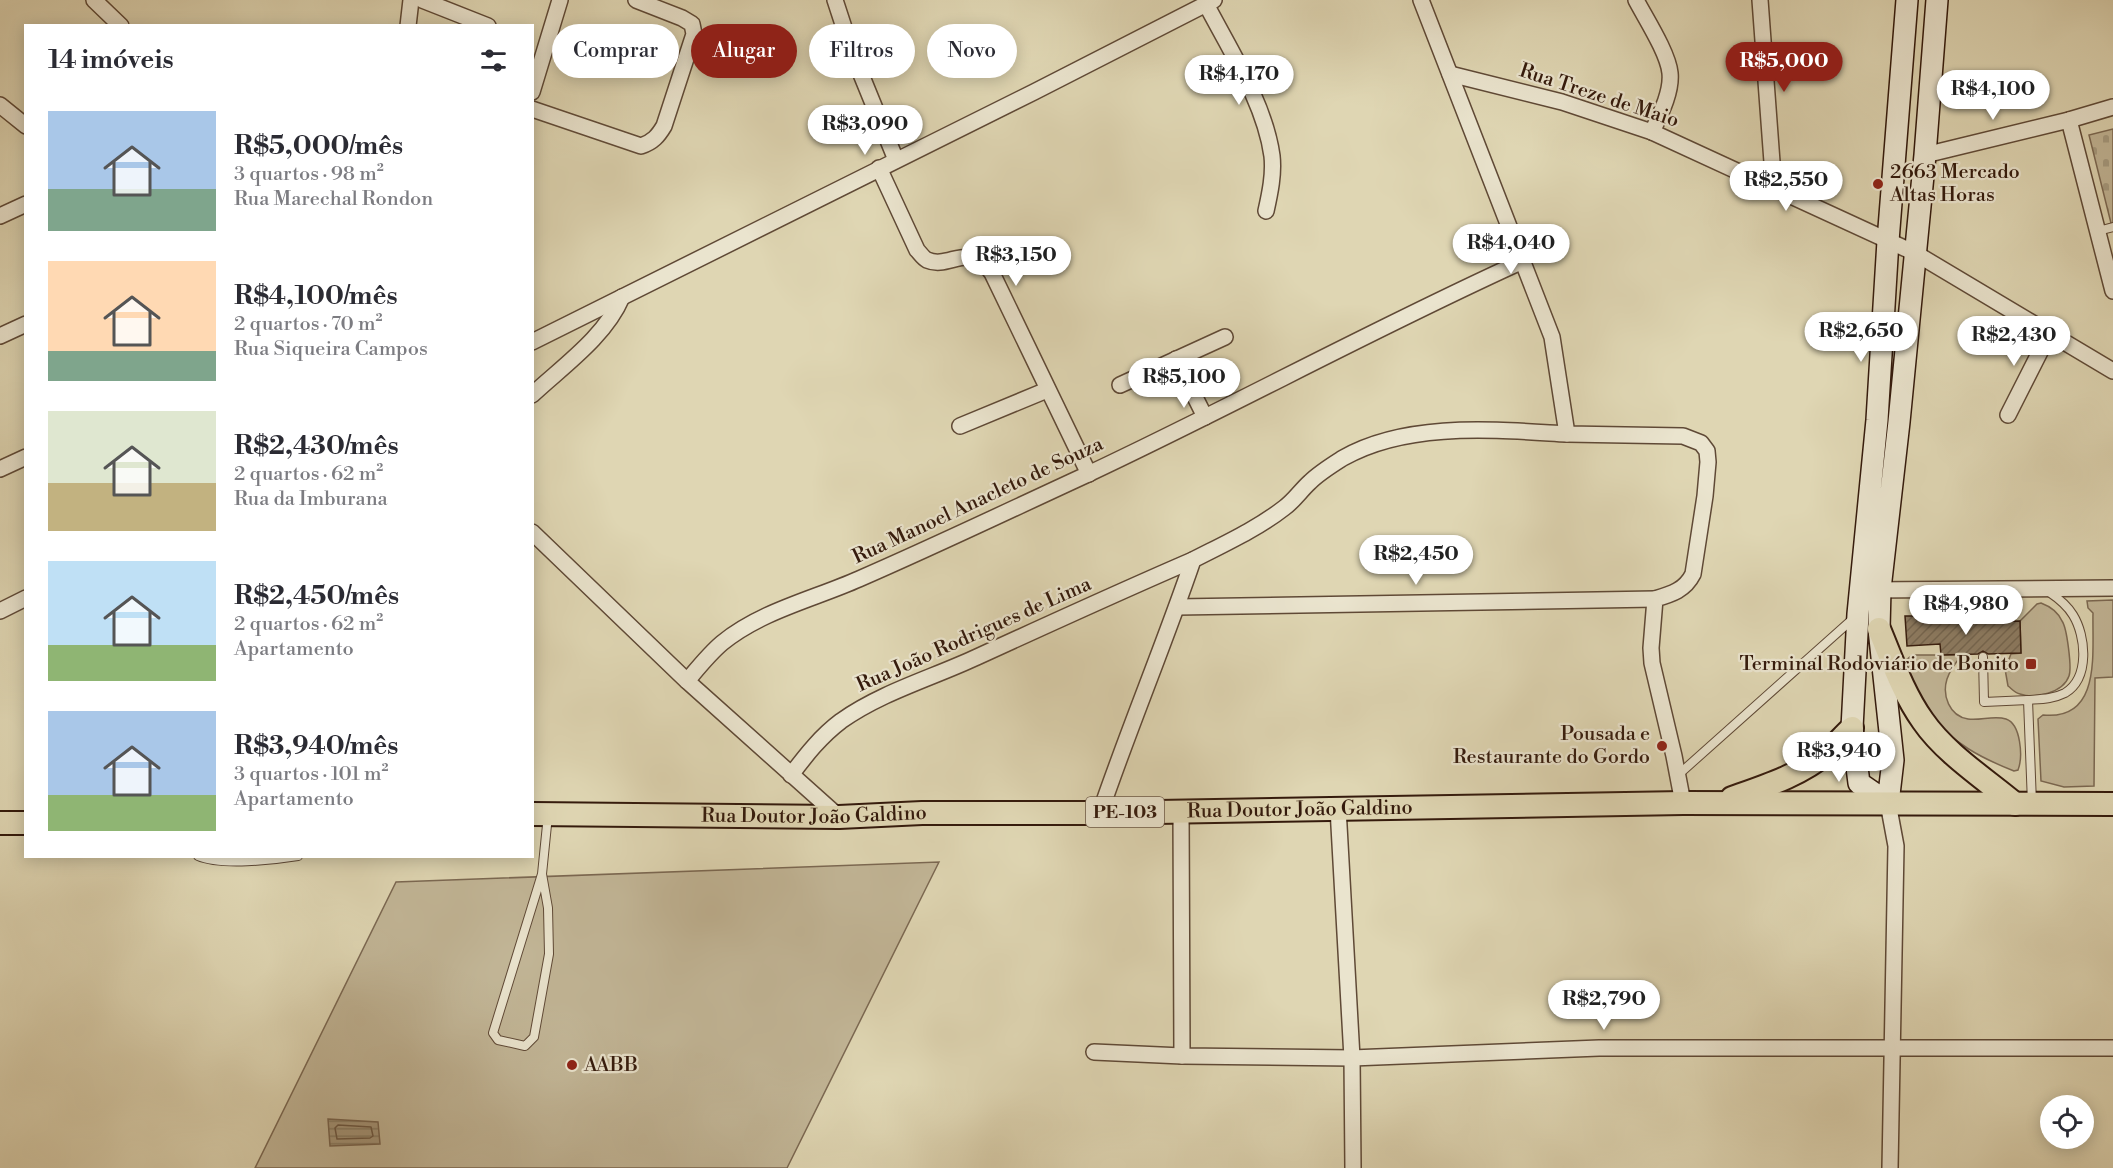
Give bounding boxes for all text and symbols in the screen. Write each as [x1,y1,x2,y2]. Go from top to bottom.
chip: Comprar [552,24,679,78]
chip: Alugar [691,24,797,78]
chip: Filtros [809,24,915,78]
chip: Novo [927,24,1017,78]
pin: R$5,000 [1729,42,1839,93]
text: 14 imóveis [48,44,174,76]
icon: filters [477,44,510,77]
text: R$5,000 [1740,49,1828,74]
pin: R$4,170 [1184,55,1294,106]
street label: Rua Treze de Maio [1516,58,1682,134]
text: R$4,170 [1199,62,1279,87]
pin: R$4,100 [1938,70,2048,121]
text: R$4,100 [1951,77,2035,102]
pin: R$3,090 [810,105,920,156]
text: R$3,090 [822,112,908,137]
text: R$5,000/mês [234,130,403,162]
icon: home [96,135,168,207]
place label: 2663 Mercado Altas Horas [1889,160,2020,208]
pin: R$2,550 [1731,161,1841,212]
text: 3 quartos · 98 m² [234,162,384,187]
text: R$2,550 [1744,168,1828,193]
marker: 2663 Mercado Altas Horas [1871,177,1885,191]
text: Rua Marechal Rondon [234,187,433,212]
pin: R$4,040 [1456,224,1566,275]
text: R$4,040 [1467,231,1555,256]
pin: R$3,150 [961,236,1071,287]
text: R$3,150 [975,243,1057,268]
text: R$4,100/mês [234,280,398,312]
icon: home [96,285,168,357]
text: 2 quartos · 70 m² [234,312,383,337]
pin: R$2,650 [1806,312,1916,363]
pin: R$2,430 [1959,316,2069,367]
text: R$2,650 [1819,319,1903,344]
text: R$2,430 [1971,323,2057,348]
text: Rua Siqueira Campos [234,337,428,362]
pin: R$5,100 [1129,358,1239,409]
text: R$5,100 [1142,365,1226,390]
text: R$2,430/mês [234,430,399,462]
street label: Rua Manoel Anacleto de Souza [849,431,1108,570]
icon: home [96,435,168,507]
text: 2 quartos · 62 m² [234,462,383,487]
text: Rua da Imburana [234,487,388,512]
pin: R$2,450 [1361,535,1471,586]
text: R$2,450 [1373,542,1459,567]
street label: Rua João Rodrigues de Lima [853,571,1096,698]
text: R$2,450/mês [234,580,399,612]
icon: home [96,585,168,657]
pin: R$4,980 [1911,585,2021,636]
text: R$4,980 [1923,592,2009,617]
text: 2 quartos · 62 m² [234,612,383,637]
text: Apartamento [234,637,354,662]
place label: Terminal Rodoviário de Bonito [1739,652,2019,677]
marker: Terminal Rodoviário de Bonito [2024,657,2038,671]
place label: Pousada e Restaurante do Gordo [1453,722,1650,770]
text: R$3,940/mês [234,730,398,762]
pin: R$3,940 [1784,732,1894,783]
icon: home [96,735,168,807]
marker: Pousada e Restaurante do Gordo [1655,739,1669,753]
text: R$3,940 [1796,739,1882,764]
text: 3 quartos · 101 m² [234,762,389,787]
text: Apartamento [234,787,354,812]
street label: Rua Doutor João Galdino [1187,795,1413,824]
road number: PE-103 [1086,797,1164,827]
street label: Rua Doutor João Galdino [701,800,927,830]
pin: R$2,790 [1549,980,1659,1031]
text: R$2,790 [1562,987,1646,1012]
place label: AABB [583,1053,638,1078]
marker: AABB [565,1058,579,1072]
map controls [2040,1095,2094,1149]
button: locate [2040,1095,2094,1149]

